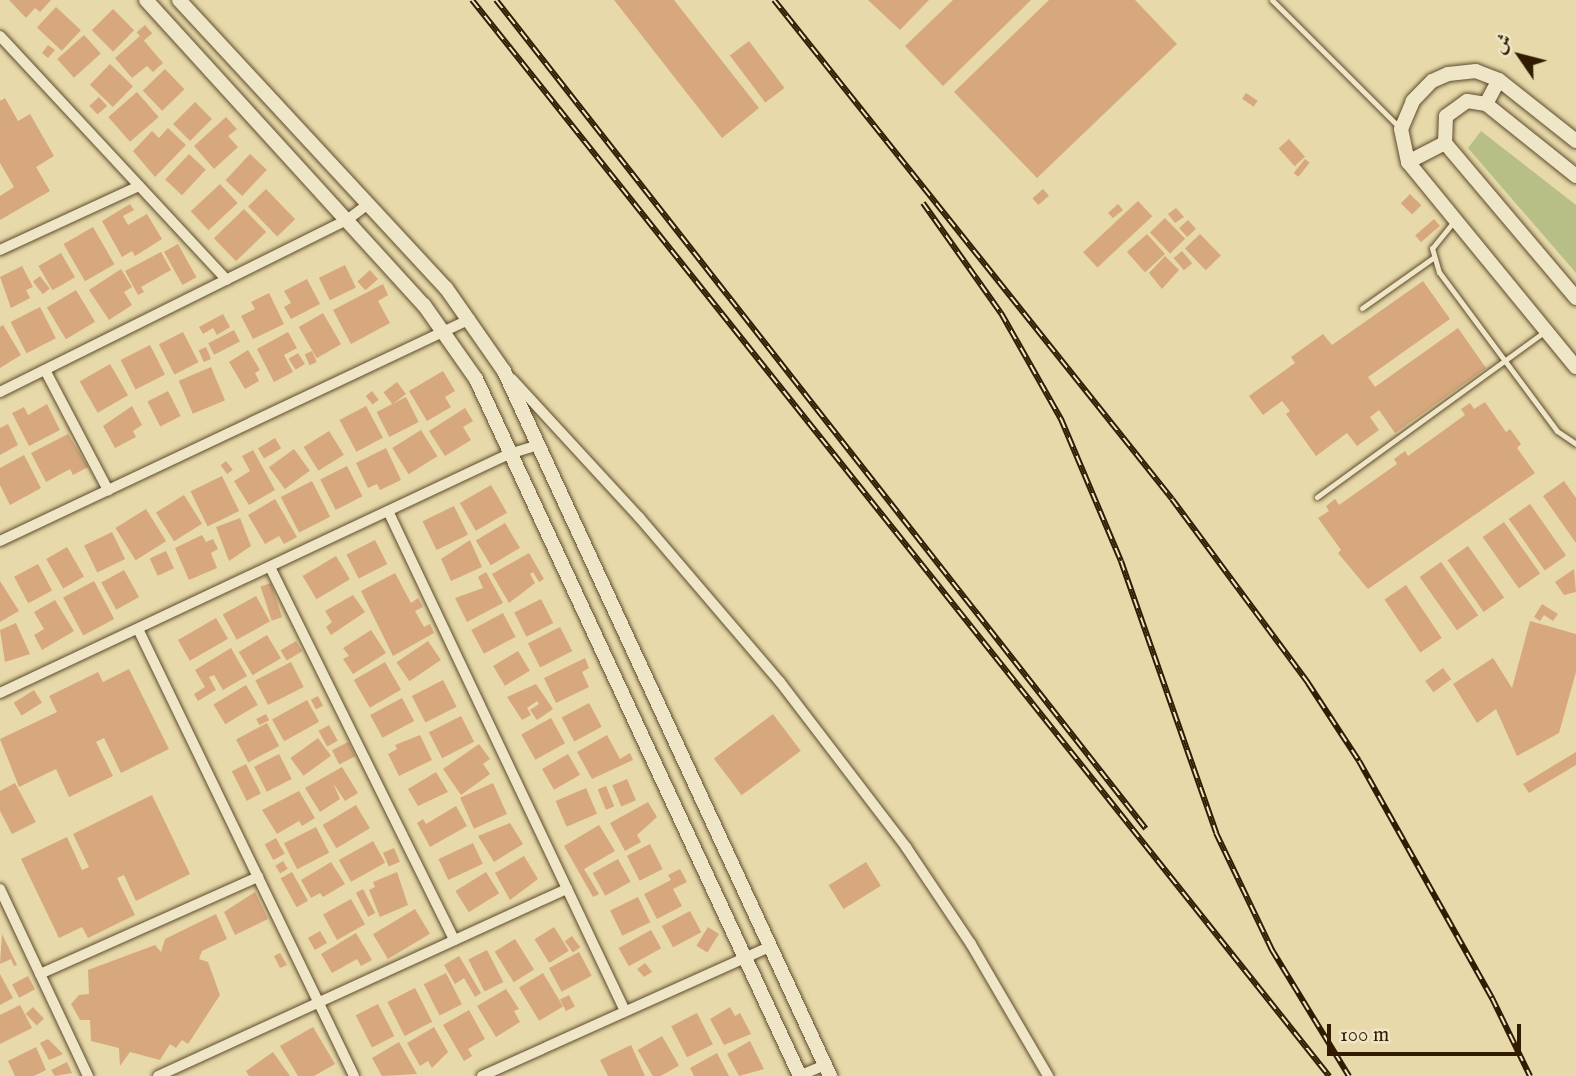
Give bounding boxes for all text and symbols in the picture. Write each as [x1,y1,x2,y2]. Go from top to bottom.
north arrow [1485,21,1555,91]
text: ش [1488,29,1518,59]
scale bar [1331,1010,1525,1054]
text: 100 m [1340,1022,1389,1049]

